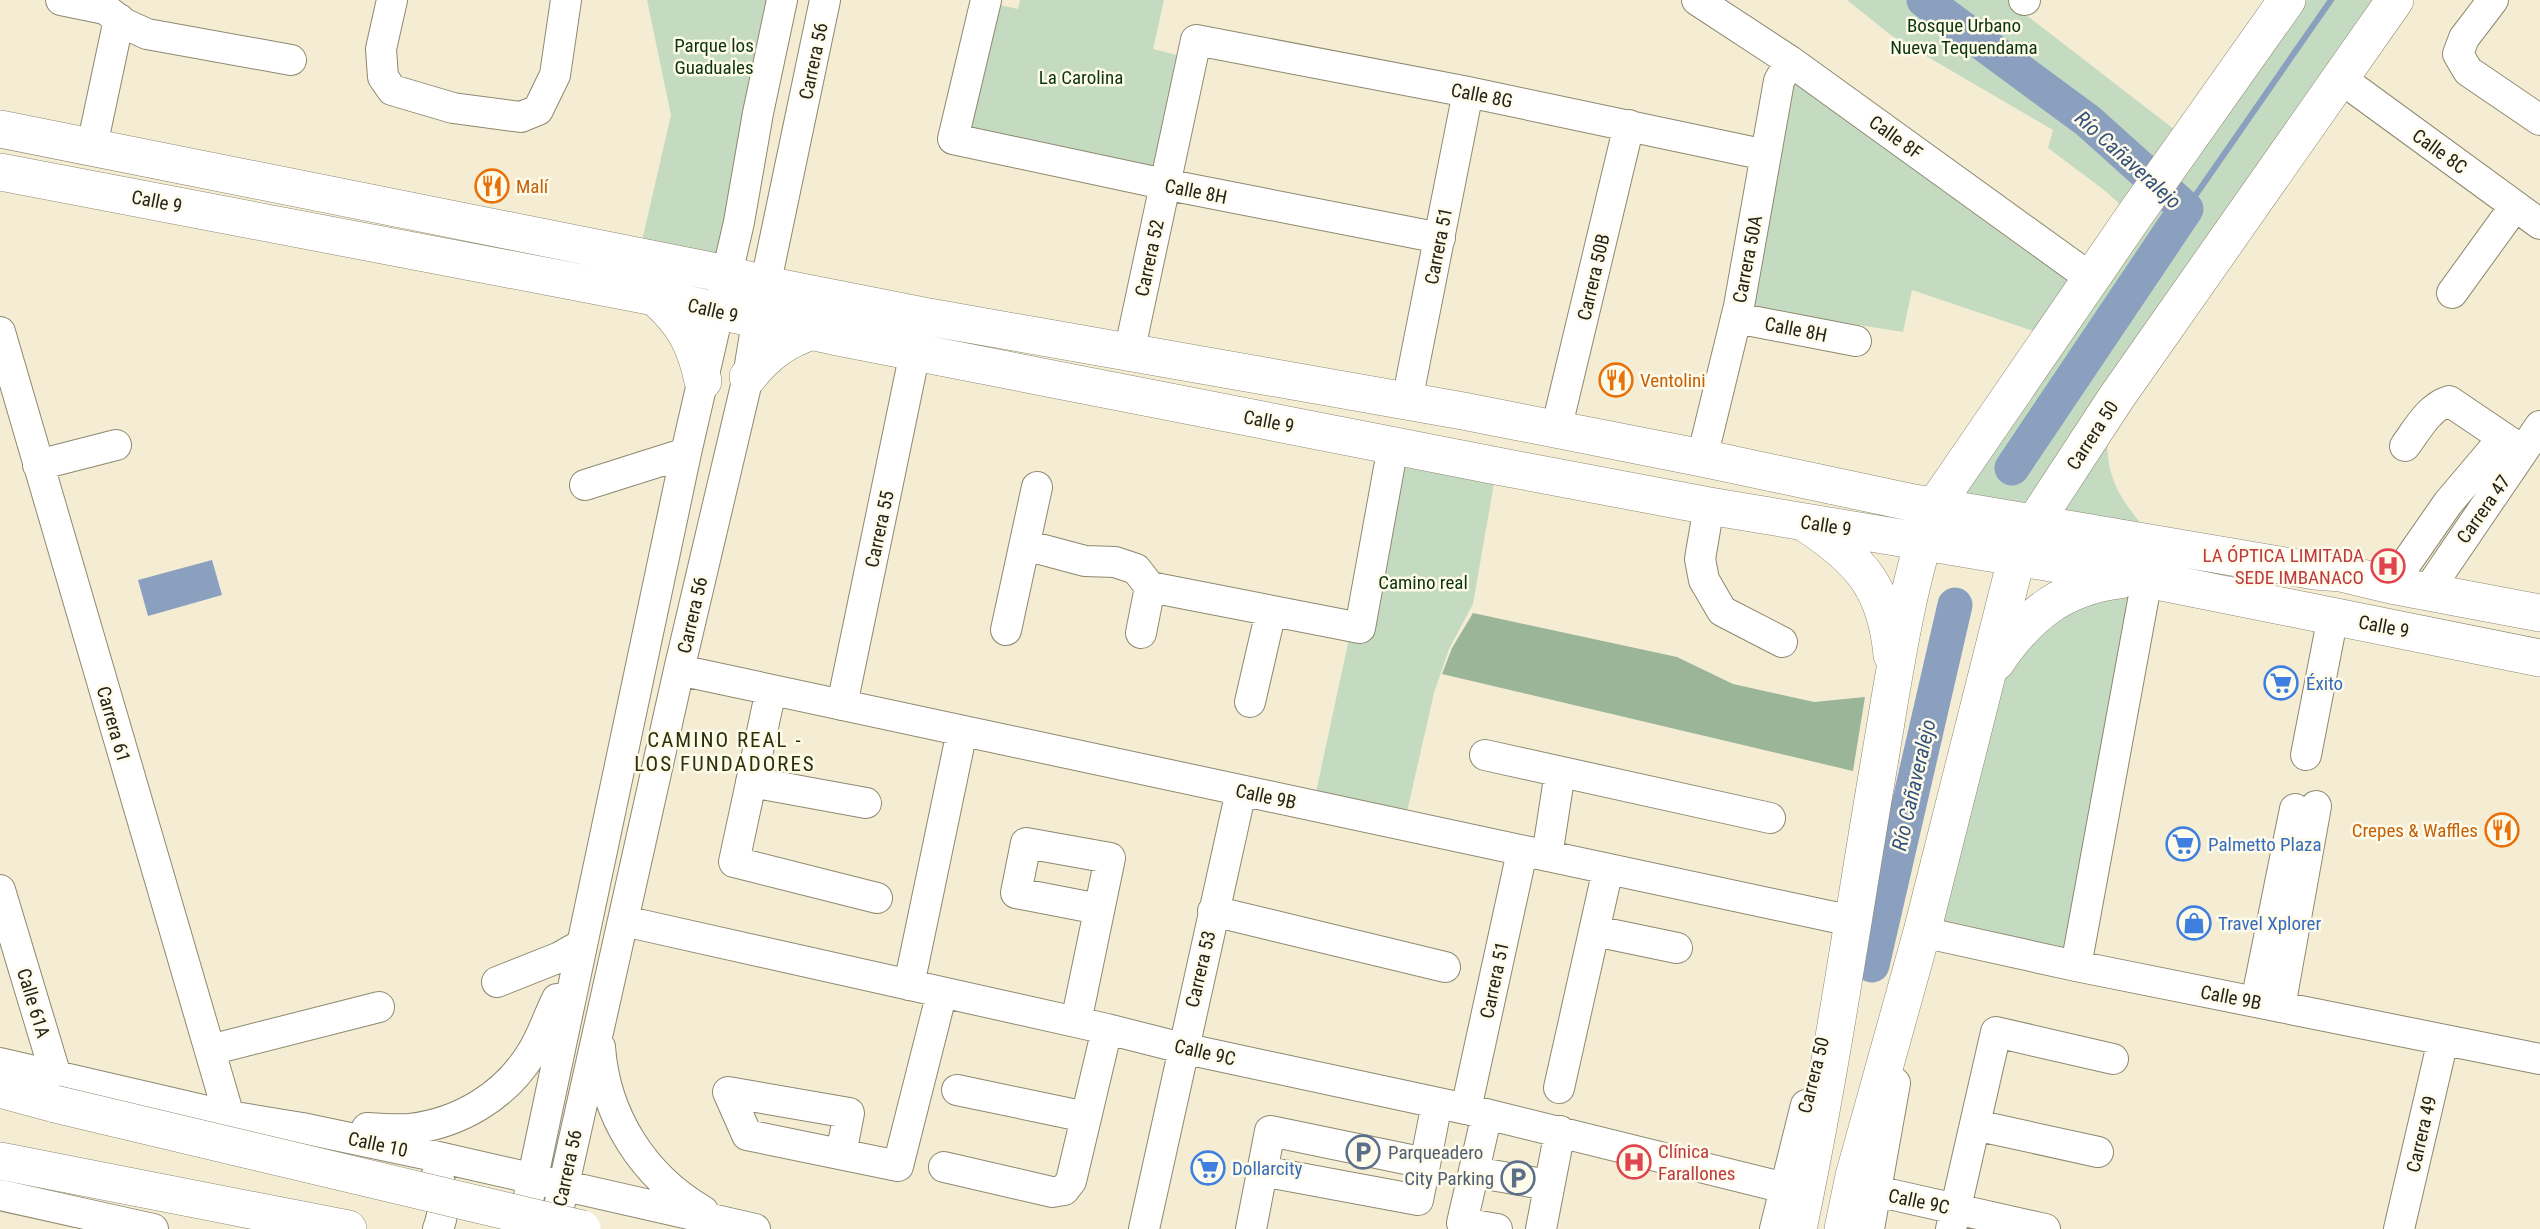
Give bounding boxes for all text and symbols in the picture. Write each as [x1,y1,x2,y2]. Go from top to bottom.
park label: Bosque Urbano Nueva Tequendama [1890,14,2038,59]
street label: Carrera 56 [794,21,833,102]
park label: Parque los Guaduales [674,34,754,79]
park label: La Carolina [1039,66,1123,89]
street label: Calle 8G [1449,78,1515,113]
water label: Río Cañaveralejo [2070,106,2186,214]
street label: Calle 8F [1865,110,1927,164]
street label: Calle 8C [2408,124,2472,179]
restaurant icon: Malí [473,167,511,205]
street label: Calle 8H [1163,174,1229,209]
place label: Malí [516,175,550,198]
street label: Calle 9 [130,185,184,218]
street label: Carrera 51 [1420,206,1457,286]
street label: Carrera 50A [1728,213,1767,305]
street label: Carrera 52 [1130,218,1169,299]
street label: Carrera 50B [1572,232,1615,323]
street label: Calle 9 [685,294,740,327]
street label: Calle 8H [1763,312,1829,347]
restaurant icon: Ventolini [1597,361,1635,399]
place label: Ventolini [1640,369,1706,392]
street label: Carrera 50 [2062,396,2123,474]
street label: Calle 9 [1242,405,1296,438]
street label: Carrera 47 [2452,471,2515,548]
street label: Carrera 55 [860,489,899,570]
street label: Calle 9 [1799,510,1853,541]
place label: LA ÓPTICA LIMITADA SEDE IMBANACO [2202,544,2364,589]
hospital icon: LA ÓPTICA LIMITADA SEDE IMBANACO [2369,547,2407,585]
park label: Camino real [1378,571,1468,594]
street label: Carrera 56 [673,575,712,656]
street label: Calle 9 [2357,610,2411,643]
supermarket icon: Éxito [2262,664,2300,702]
place label: Éxito [2306,672,2343,695]
street label: Carrera 61 [92,684,135,765]
water label: Río Cañaveralejo [1887,717,1941,853]
district label: CAMINO REAL - LOS FUNDADORES [634,728,816,776]
street label: Calle 9B [1233,779,1298,814]
restaurant icon: Crepes & Waffles [2483,811,2521,849]
place label: Crepes & Waffles [2352,819,2478,842]
supermarket icon: Palmetto Plaza [2164,825,2202,863]
place label: Palmetto Plaza [2208,833,2322,856]
shop icon: Travel Xplorer [2175,904,2213,942]
place label: Travel Xplorer [2218,912,2321,935]
street label: Carrera 53 [1181,929,1220,1010]
street label: Carrera 51 [1475,940,1514,1021]
street label: Calle 61A [12,966,55,1041]
street label: Calle 9B [2198,980,2263,1015]
street label: Calle 9C [1172,1034,1238,1071]
street label: Carrera 50 [1793,1035,1834,1116]
street label: Carrera 49 [2402,1094,2441,1175]
street label: Calle 10 [346,1127,410,1162]
street label: Carrera 56 [548,1128,587,1209]
parking icon: Parqueadero [1344,1133,1382,1171]
place label: Clínica Farallones [1658,1140,1735,1185]
place label: Parqueadero [1388,1141,1483,1164]
hospital icon: Clínica Farallones [1615,1143,1653,1181]
supermarket icon: Dollarcity [1189,1149,1227,1187]
place label: Dollarcity [1232,1157,1303,1180]
parking icon: City Parking [1499,1159,1537,1197]
place label: City Parking [1404,1167,1494,1190]
street label: Calle 9C [1886,1184,1952,1219]

